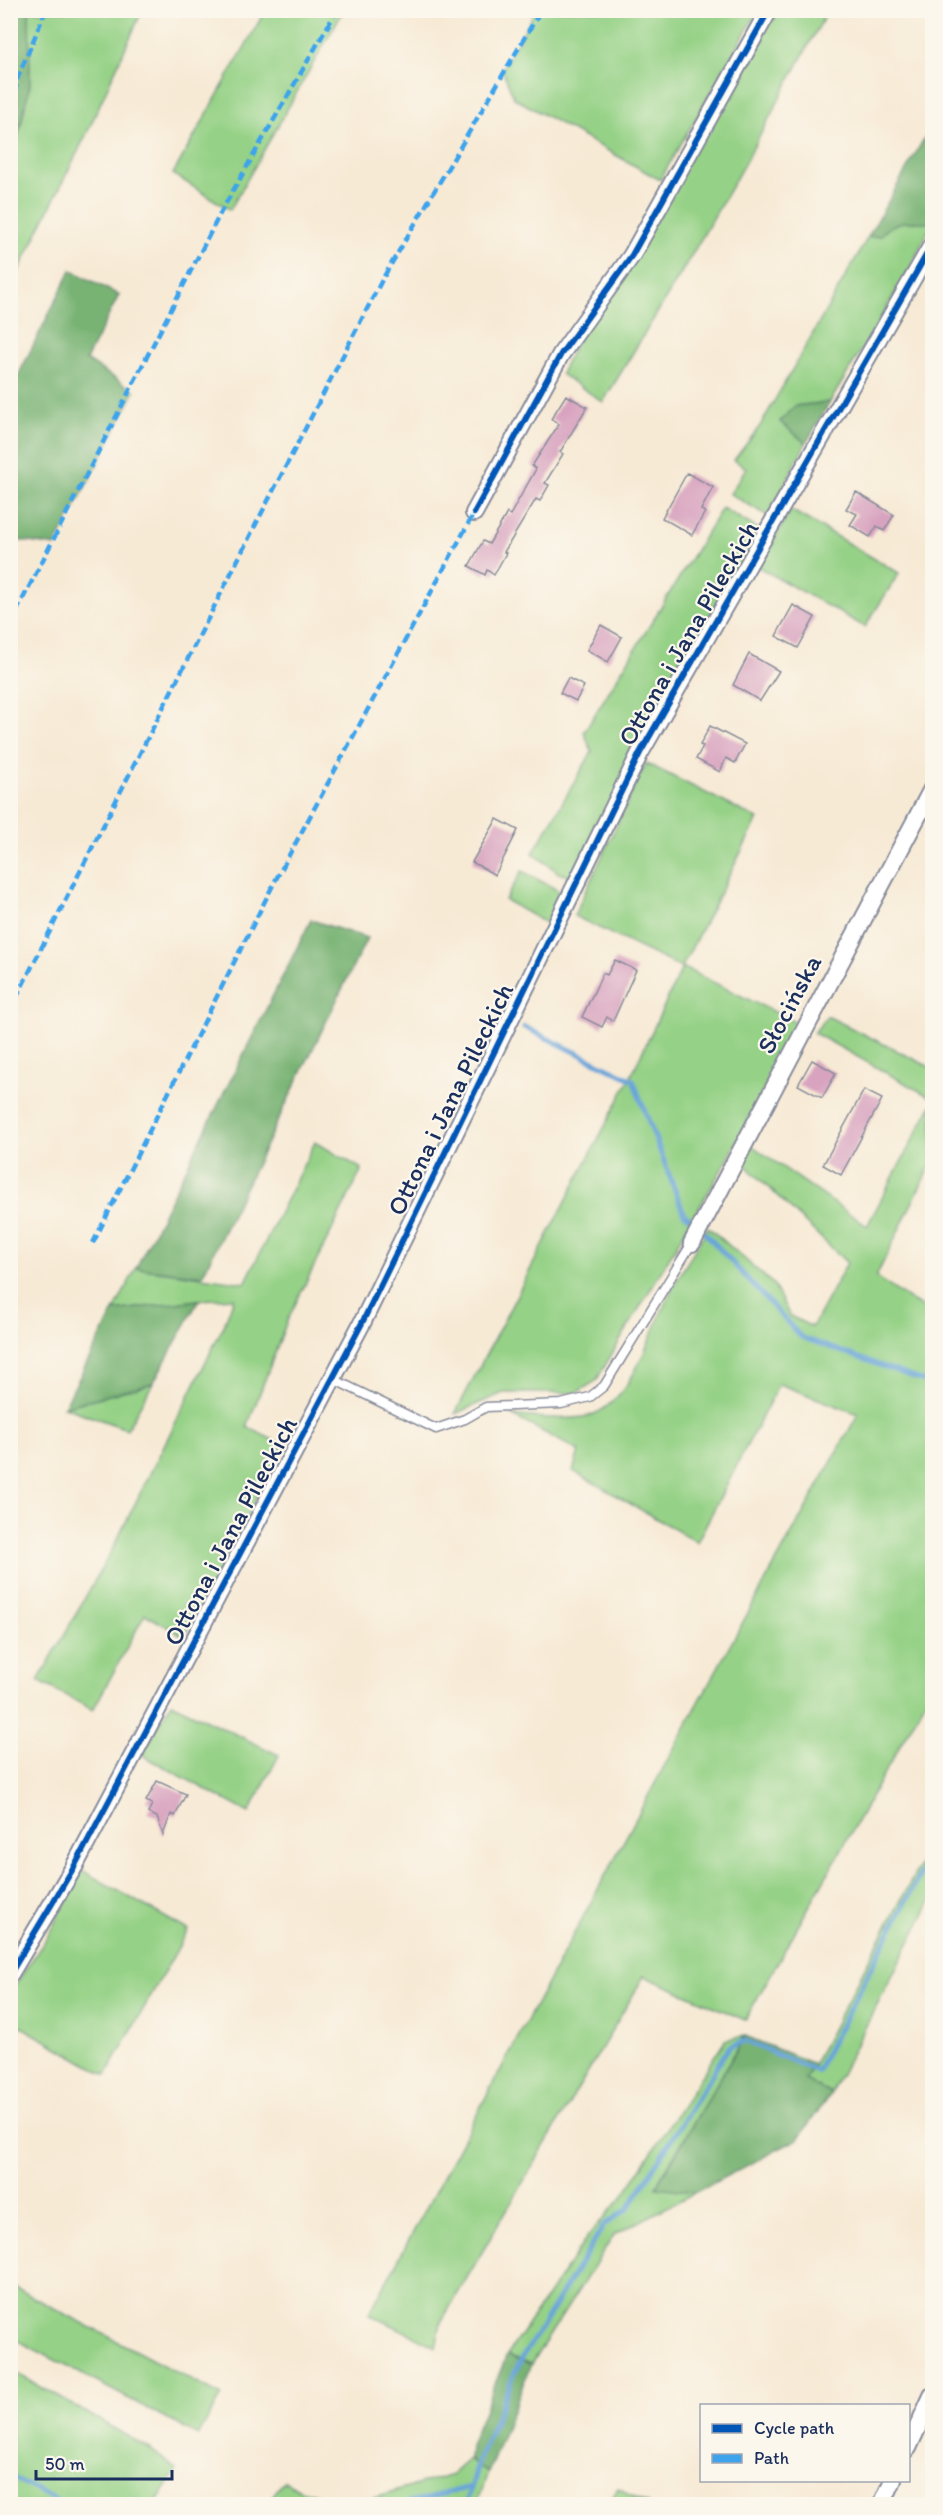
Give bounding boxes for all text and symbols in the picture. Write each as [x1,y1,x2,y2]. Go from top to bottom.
street label: Ottona i Jana Pileckich [610,515,766,751]
street label: Słocińska [750,949,829,1059]
street label: Ottona i Jana Pileckich [380,977,520,1220]
street label: Ottona i Jana Pileckich [156,1411,304,1651]
legend [700,2404,910,2482]
text: Cycle path [754,2417,835,2439]
scale bar [36,2443,172,2481]
text: Path [754,2447,789,2469]
text: 50 m [45,2453,85,2475]

